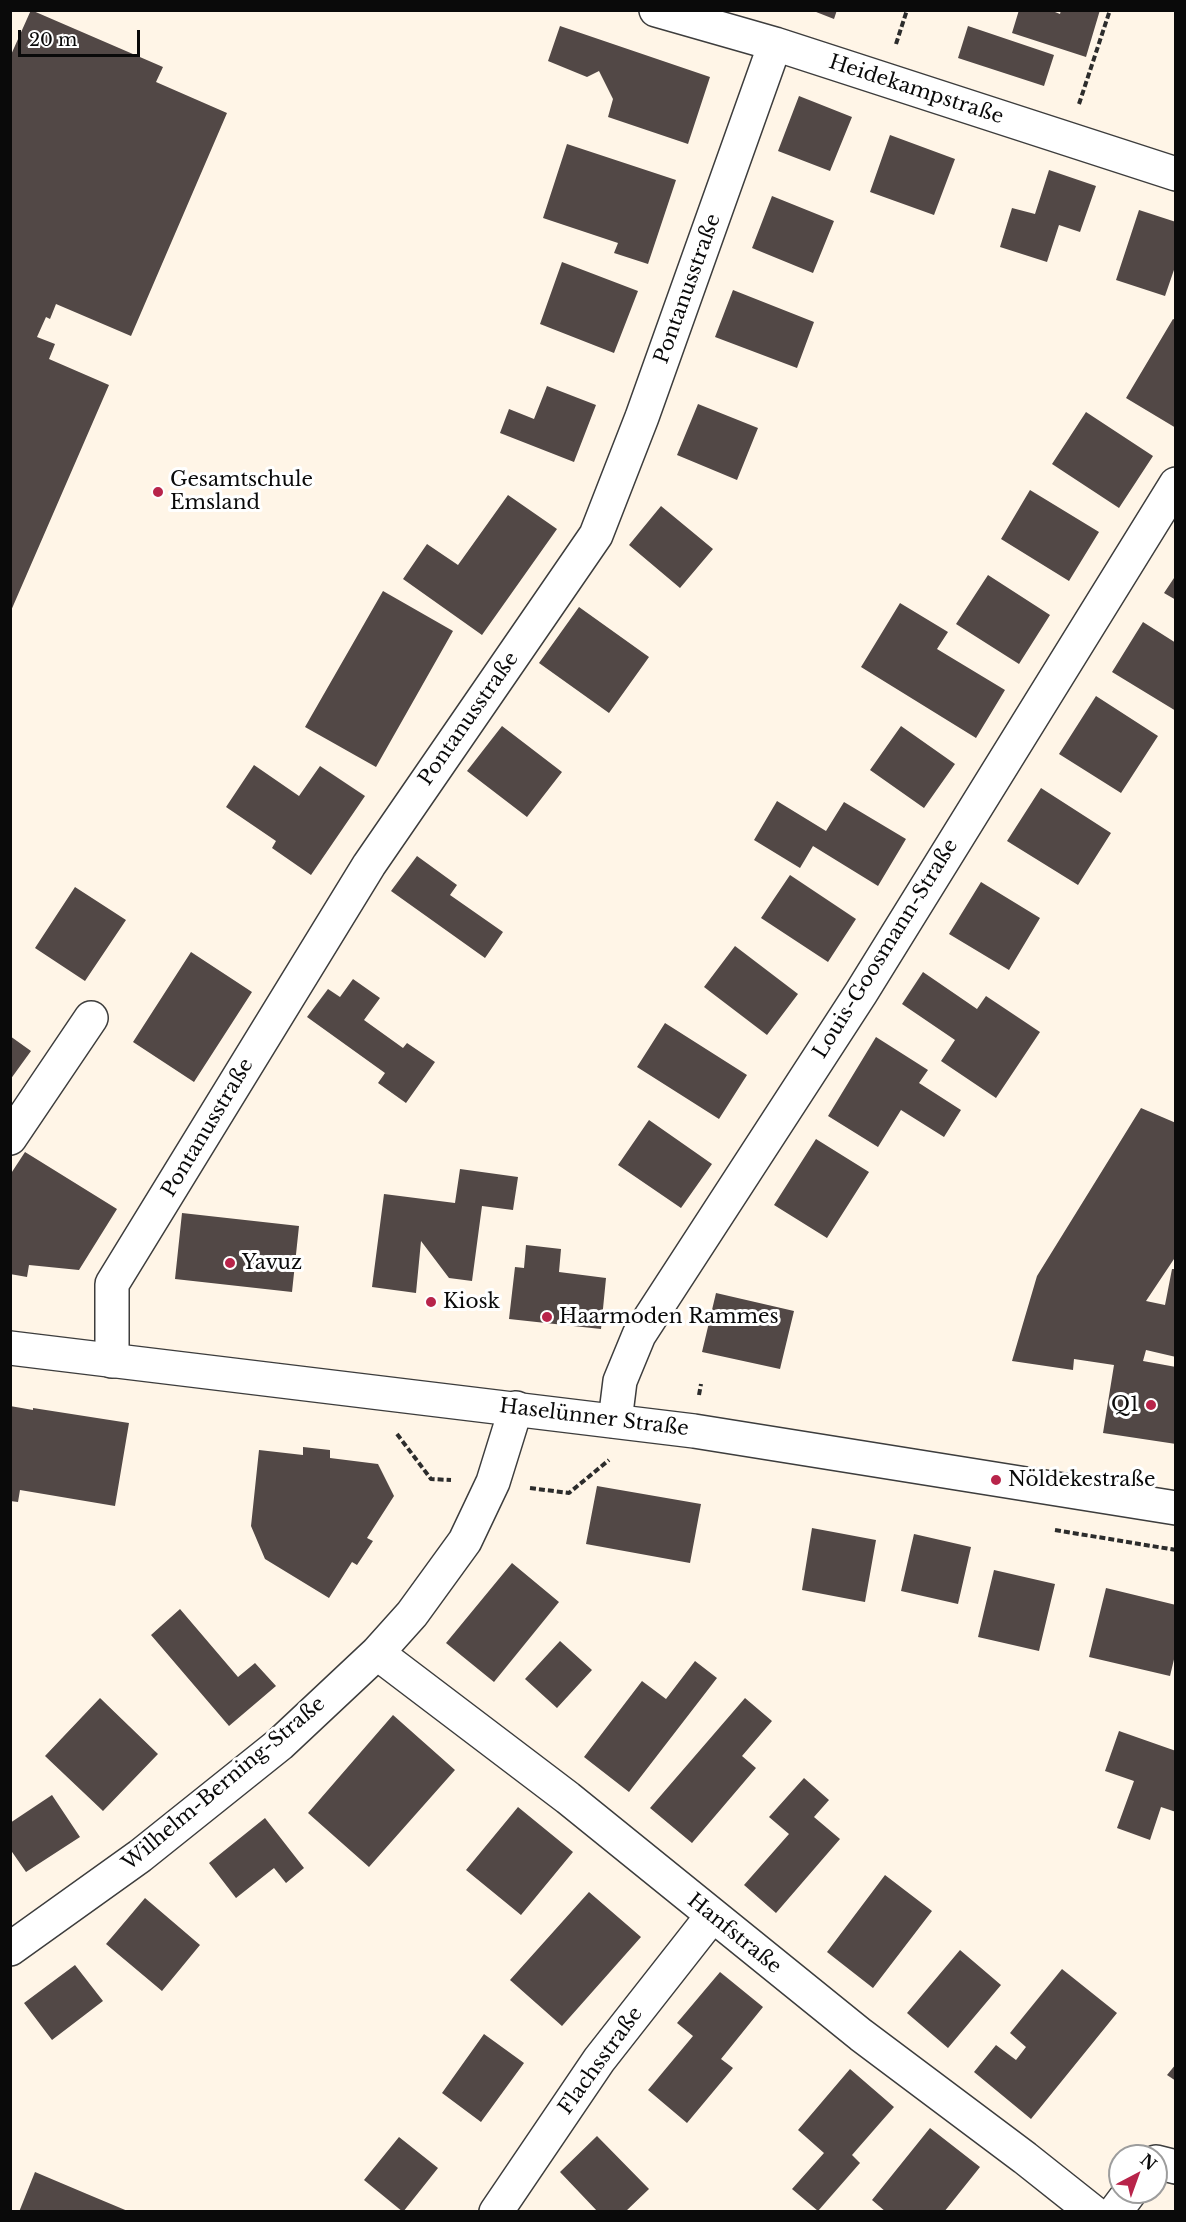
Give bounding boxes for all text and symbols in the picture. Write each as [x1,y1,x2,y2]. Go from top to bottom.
scale bar [21,18,142,56]
text: 20 m [29,29,77,51]
street label: Heidekampstraße [826,50,1006,130]
street label: Pontanusstraße [650,211,726,367]
place label: Gesamtschule Emsland [170,468,313,515]
marker: Gesamtschule Emsland [151,485,165,499]
street label: Pontanusstraße [414,648,524,790]
street label: Louis-Goosmann-Straße [808,835,964,1063]
street label: Pontanusstraße [157,1054,259,1202]
place label: Yavuz [242,1251,302,1275]
marker: Yavuz [223,1256,237,1270]
place label: Kiosk [443,1290,500,1314]
marker: Kiosk [424,1295,438,1309]
place label: Haarmoden Rammes [559,1305,779,1329]
marker: Haarmoden Rammes [540,1310,554,1324]
place label: Q1 [1111,1393,1139,1417]
street label: Haselünner Straße [498,1394,690,1442]
marker: Q1 [1144,1398,1158,1412]
place label: Nöldekestraße [1008,1468,1155,1492]
marker: Nöldekestraße [989,1473,1003,1487]
street label: Wilhelm-Berning-Straße [118,1692,330,1876]
street label: Hanfstraße [682,1889,786,1979]
street label: Flachsstraße [554,2003,648,2119]
north arrow [1108,2144,1168,2204]
text: N [1136,2149,1161,2174]

